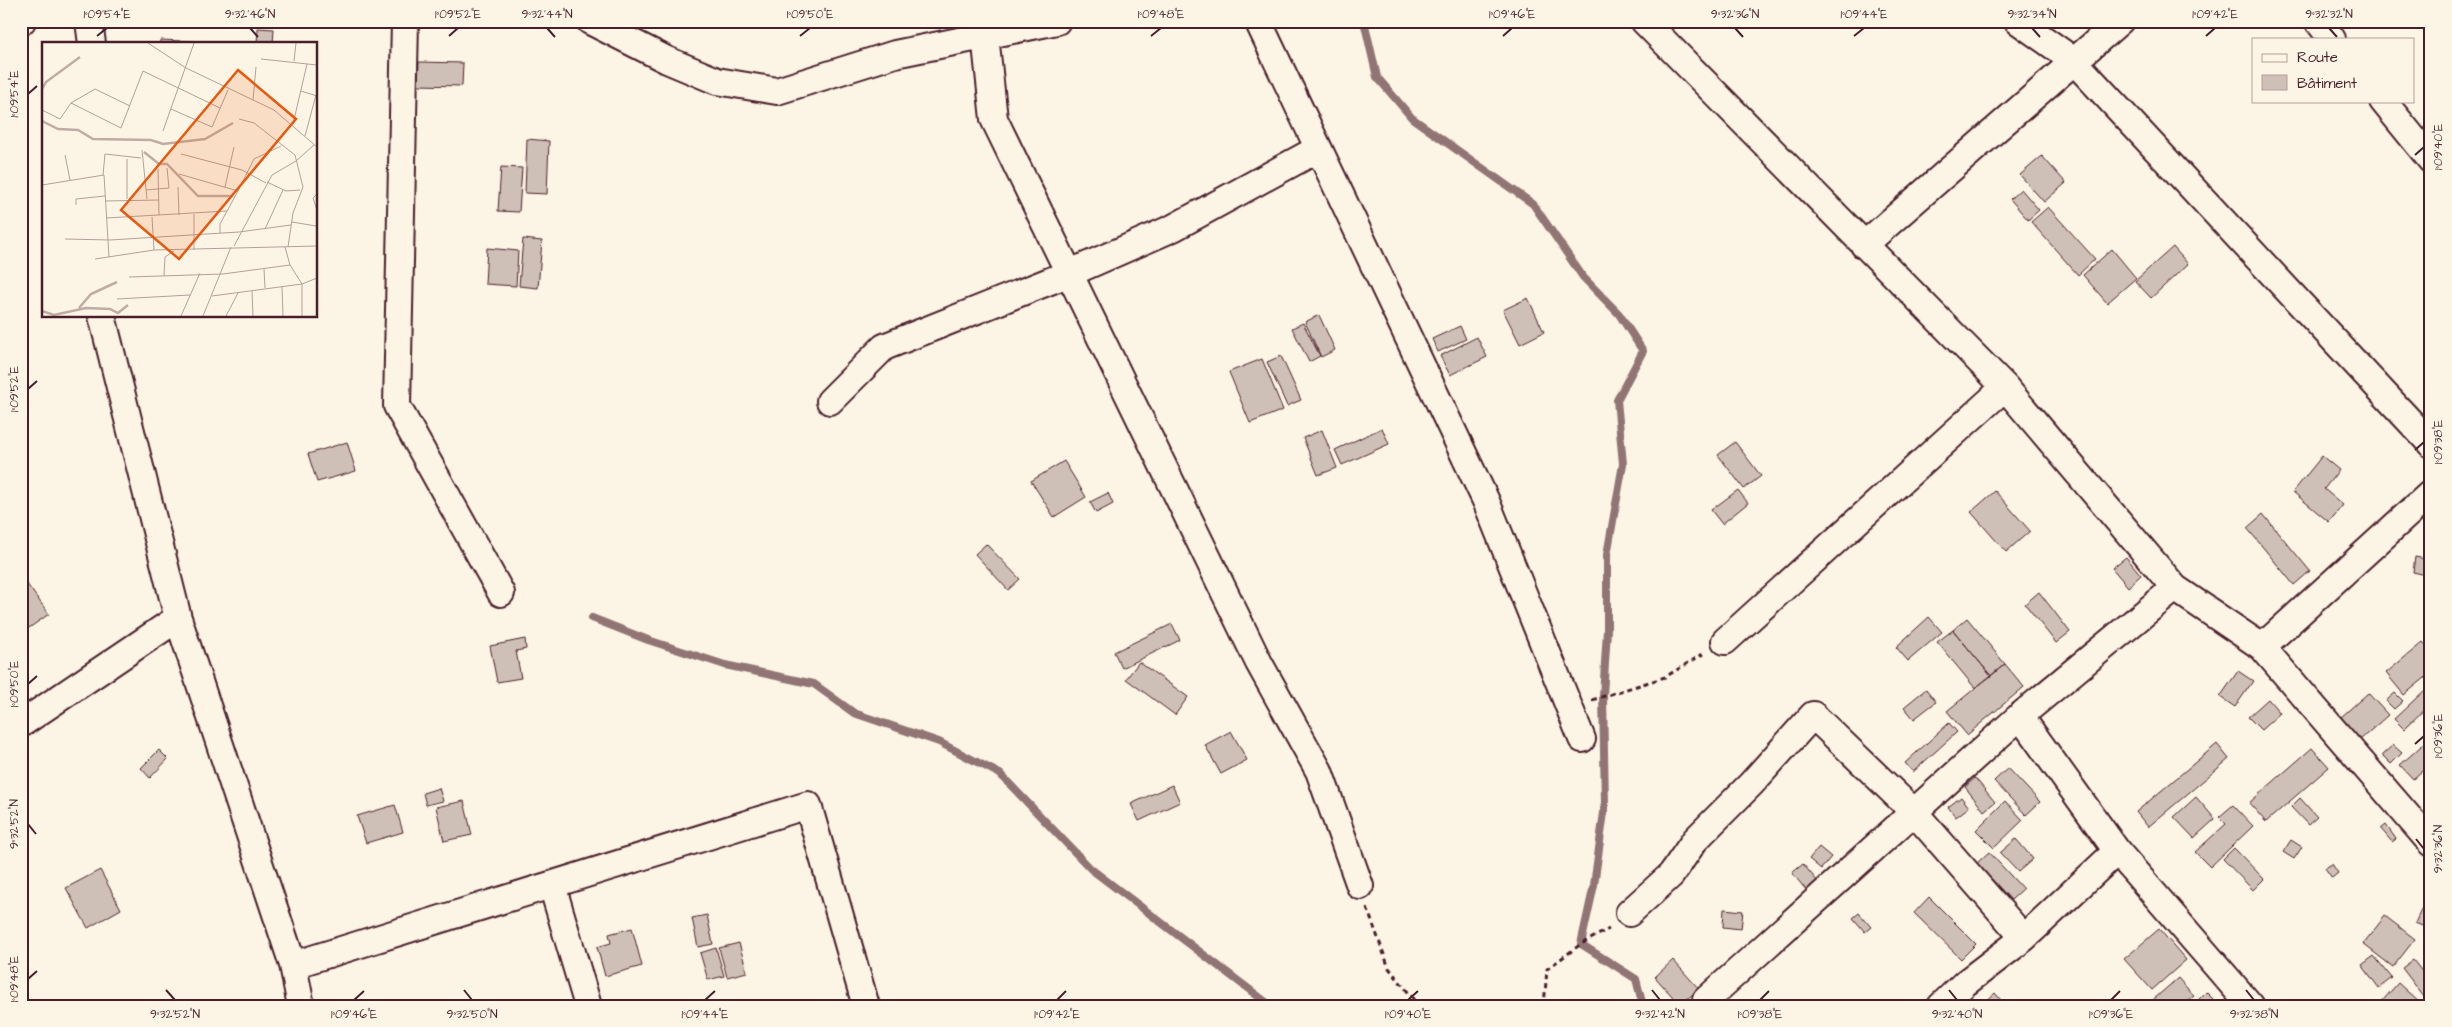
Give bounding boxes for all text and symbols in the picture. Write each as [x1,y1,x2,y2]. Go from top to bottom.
text: 1°09'54"E [83,6,131,23]
text: 9°32'46"N [225,6,276,23]
text: 1°09'52"E [435,6,481,23]
text: 9°32'44"N [521,6,573,23]
text: 1°09'50"E [787,6,833,23]
text: 1°09'48"E [1138,6,1184,23]
text: 1°09'46"E [1489,6,1535,23]
text: 9°32'36"N [1711,6,1760,23]
text: 1°09'44"E [1841,6,1887,23]
text: 9°32'34"N [2007,6,2057,23]
text: 1°09'42"E [2192,6,2238,23]
text: 9°32'32"N [2305,6,2353,23]
legend [2252,38,2414,102]
inset map [42,42,318,318]
text: Route [2297,47,2338,68]
text: 1°09'54"E [6,70,23,118]
text: Bâtiment [2297,73,2357,94]
text: 1°09'40"E [2430,124,2447,170]
text: 1°09'52"E [6,366,23,412]
text: 1°09'38"E [2430,420,2447,464]
text: 1°09'50"E [6,661,23,707]
text: 1°09'36"E [2430,714,2447,758]
text: 9°32'52"N [6,798,23,849]
text: 9°32'36"N [2430,824,2447,873]
text: 1°09'48"E [6,956,23,1002]
text: 9°32'52"N [150,1006,201,1023]
text: 1°09'46"E [331,1006,377,1023]
text: 9°32'50"N [447,1006,498,1023]
text: 1°09'44"E [682,1006,728,1023]
text: 1°09'42"E [1034,1006,1080,1023]
text: 1°09'40"E [1385,1006,1431,1023]
text: 9°32'42"N [1635,1006,1685,1023]
text: 1°09'38"E [1738,1006,1782,1023]
text: 9°32'40"N [1932,1006,1983,1023]
text: 1°09'36"E [2089,1006,2133,1023]
text: 9°32'38"N [2230,1006,2279,1023]

